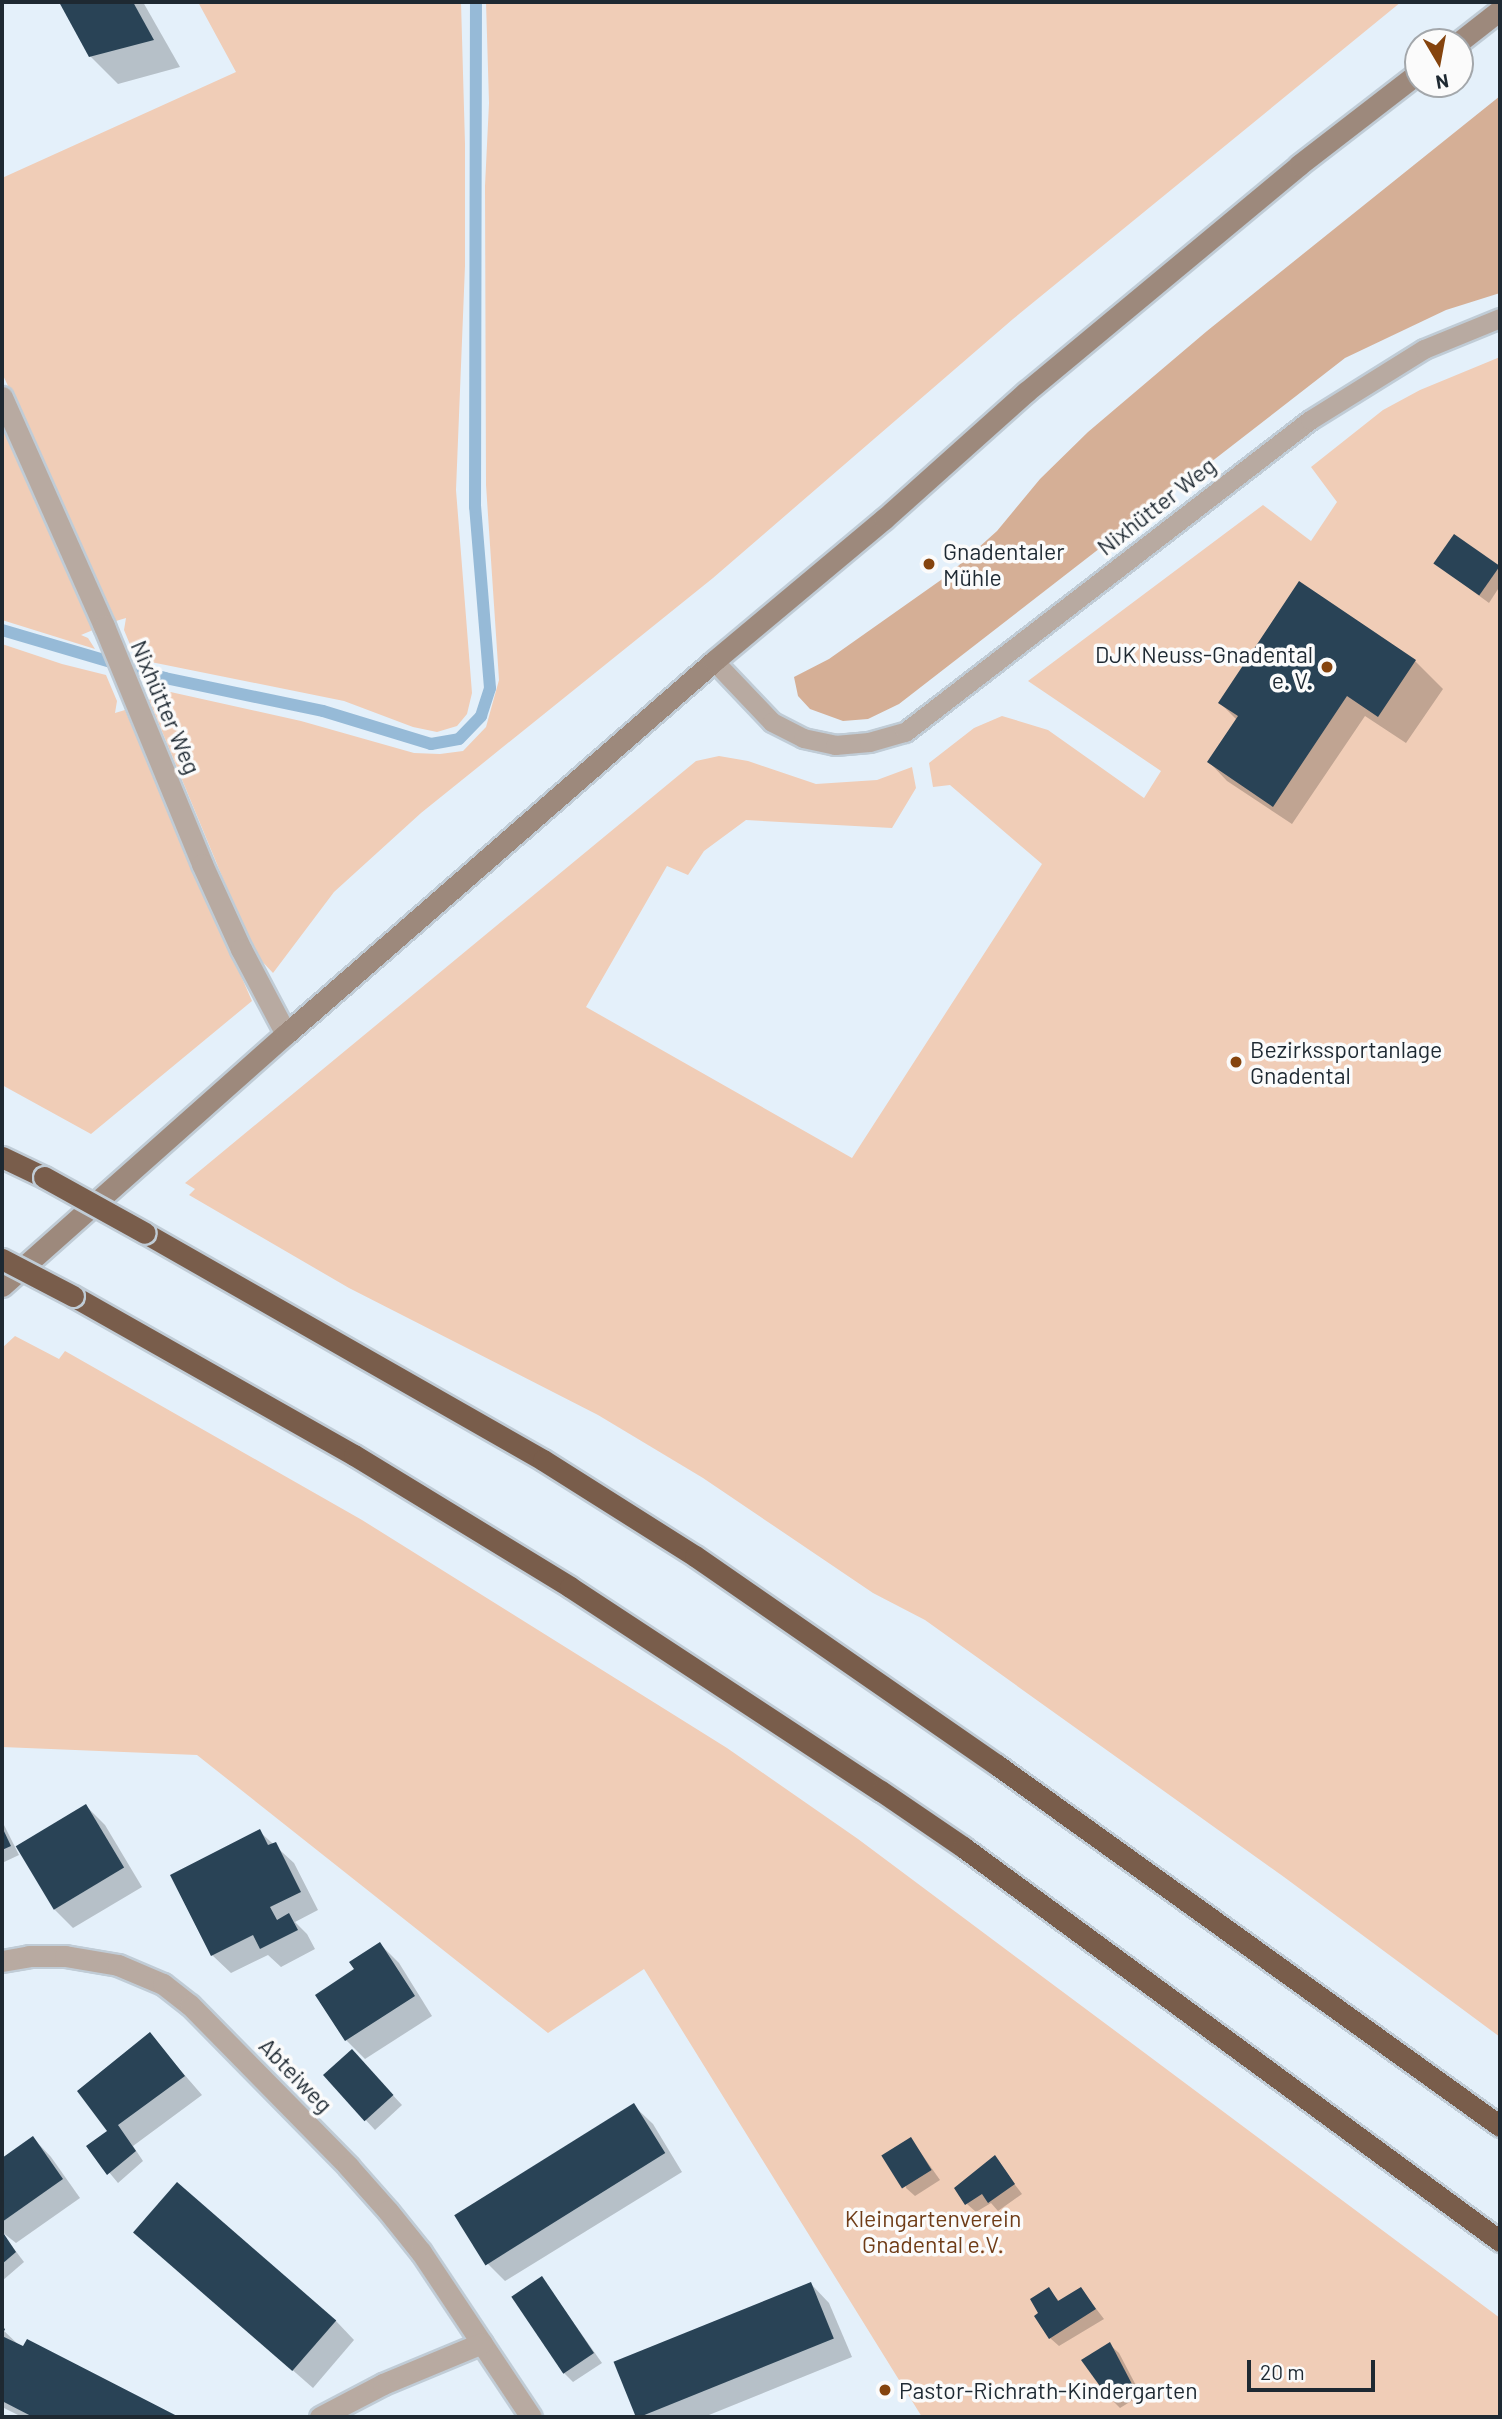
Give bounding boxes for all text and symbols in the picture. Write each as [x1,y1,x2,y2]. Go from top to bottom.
north arrow [1404,28,1474,98]
text: N [1434,70,1451,95]
street label: Nixhütter Weg [1091,451,1221,561]
place label: Gnadentaler Mühle [943,537,1065,591]
marker: Gnadentaler Mühle [921,556,937,572]
street label: Nixhütter Weg [125,636,207,778]
place label: DJK Neuss-Gnadental e. V. [1095,640,1313,694]
marker: DJK Neuss-Gnadental e. V. [1319,659,1335,675]
place label: Bezirkssportanlage Gnadental [1250,1035,1442,1089]
marker: Bezirkssportanlage Gnadental [1228,1054,1244,1070]
street label: Abteiweg [254,2032,338,2118]
park label: Kleingartenverein Gnadental e.V. [845,2204,1021,2258]
scale bar [1250,2346,1378,2390]
text: 20 m [1260,2359,1305,2384]
place label: Pastor-Richrath-Kindergarten [899,2376,1198,2404]
marker: Pastor-Richrath-Kindergarten [877,2382,893,2398]

